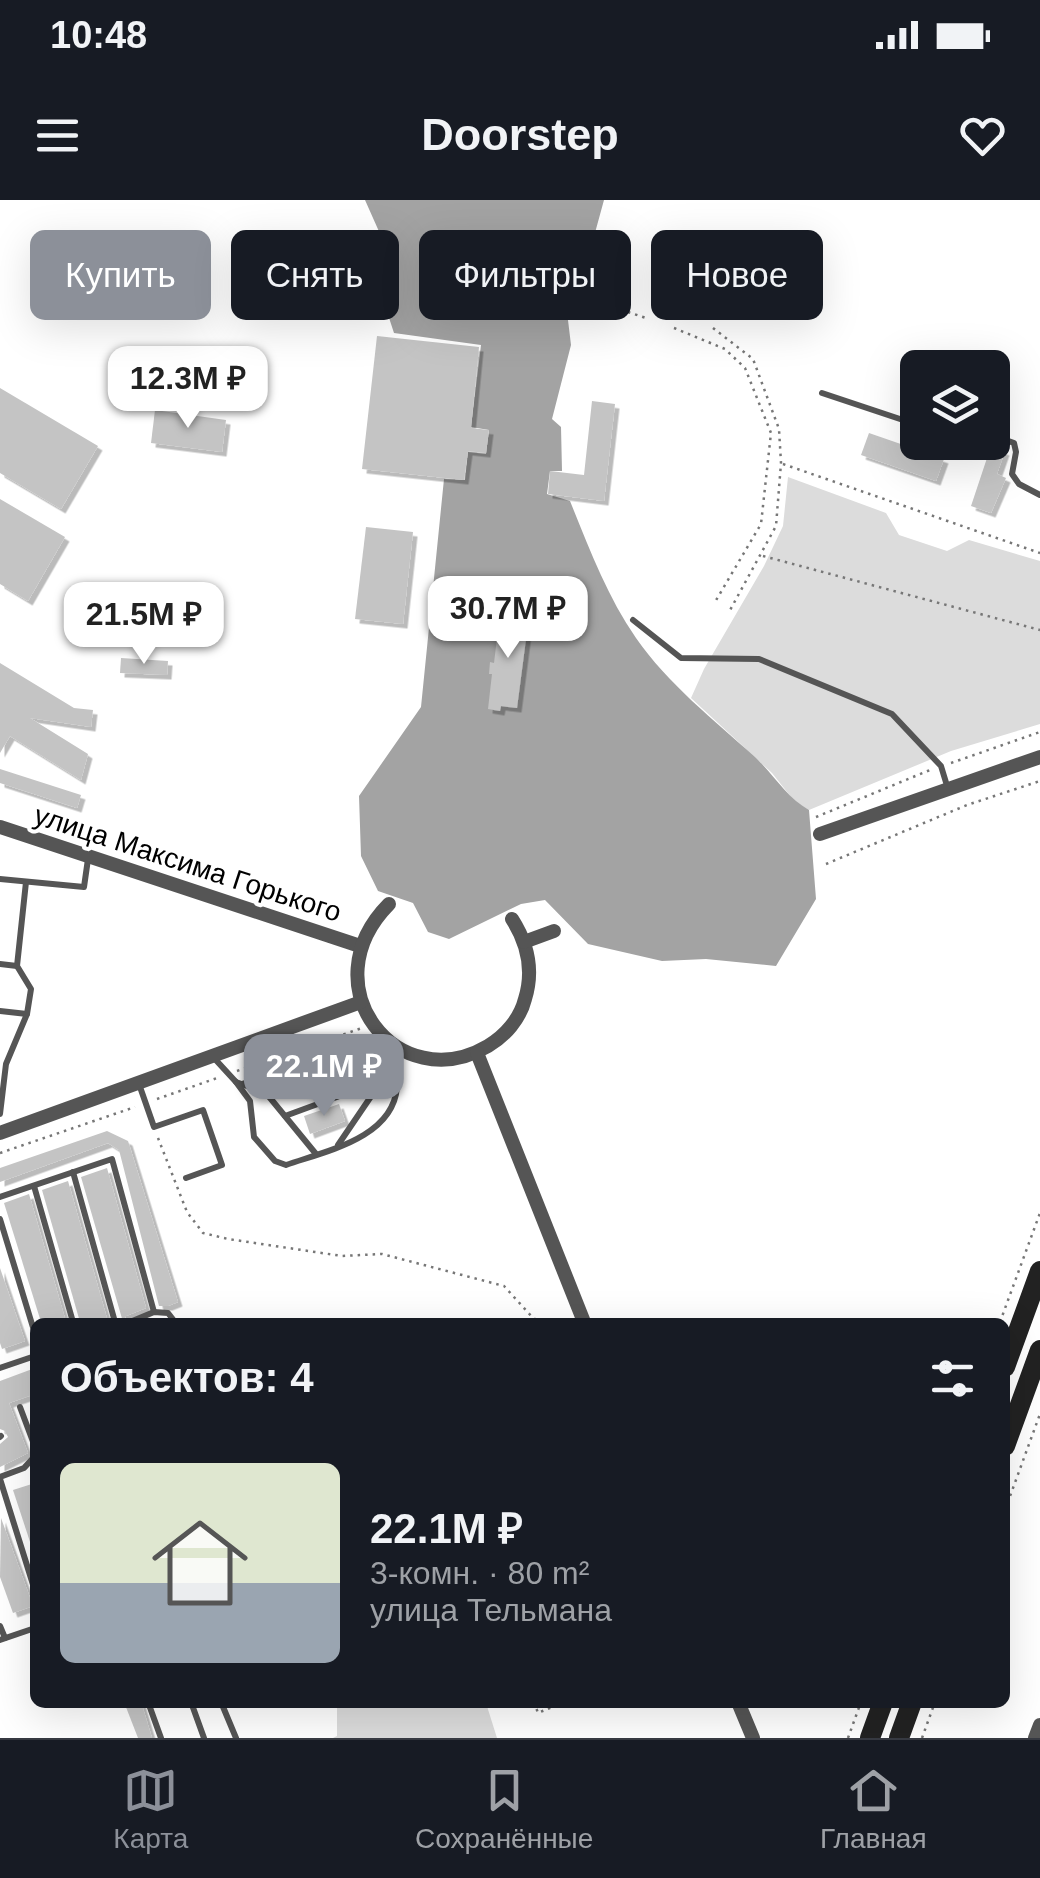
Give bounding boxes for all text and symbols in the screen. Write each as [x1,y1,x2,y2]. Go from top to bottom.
text: 10:48 [50,14,147,56]
icon: menu [30,108,85,163]
icon: heart [955,108,1010,163]
text: Doorstep [421,109,619,160]
chip: Купить [30,230,211,320]
chip: Снять [231,230,399,320]
chip: Фильтры [419,230,631,320]
chip: Новое [651,230,823,320]
pin: 12.3M ₽ [96,346,280,431]
map controls [900,350,1010,460]
button: layers [900,350,1010,460]
text: 12.3M ₽ [130,360,246,396]
pin: 30.7M ₽ [416,576,600,661]
pin: 21.5M ₽ [52,582,236,667]
text: 30.7M ₽ [450,590,566,626]
text: 21.5M ₽ [86,596,202,632]
street label: улица Максима Горького [30,799,345,928]
pin: 22.1M ₽ [232,1034,416,1119]
text: 22.1M ₽ [266,1048,382,1084]
icon: filters [925,1351,980,1406]
text: Объектов: 4 [60,1354,314,1401]
icon: home [140,1503,260,1623]
text: 22.1M ₽ [370,1505,523,1552]
text: 3-комн. · 80 m² [370,1555,589,1591]
text: улица Тельмана [370,1592,612,1628]
tab: Карта [113,1763,188,1855]
tab: Сохранённые [415,1763,593,1855]
tab: Главная [820,1763,927,1855]

